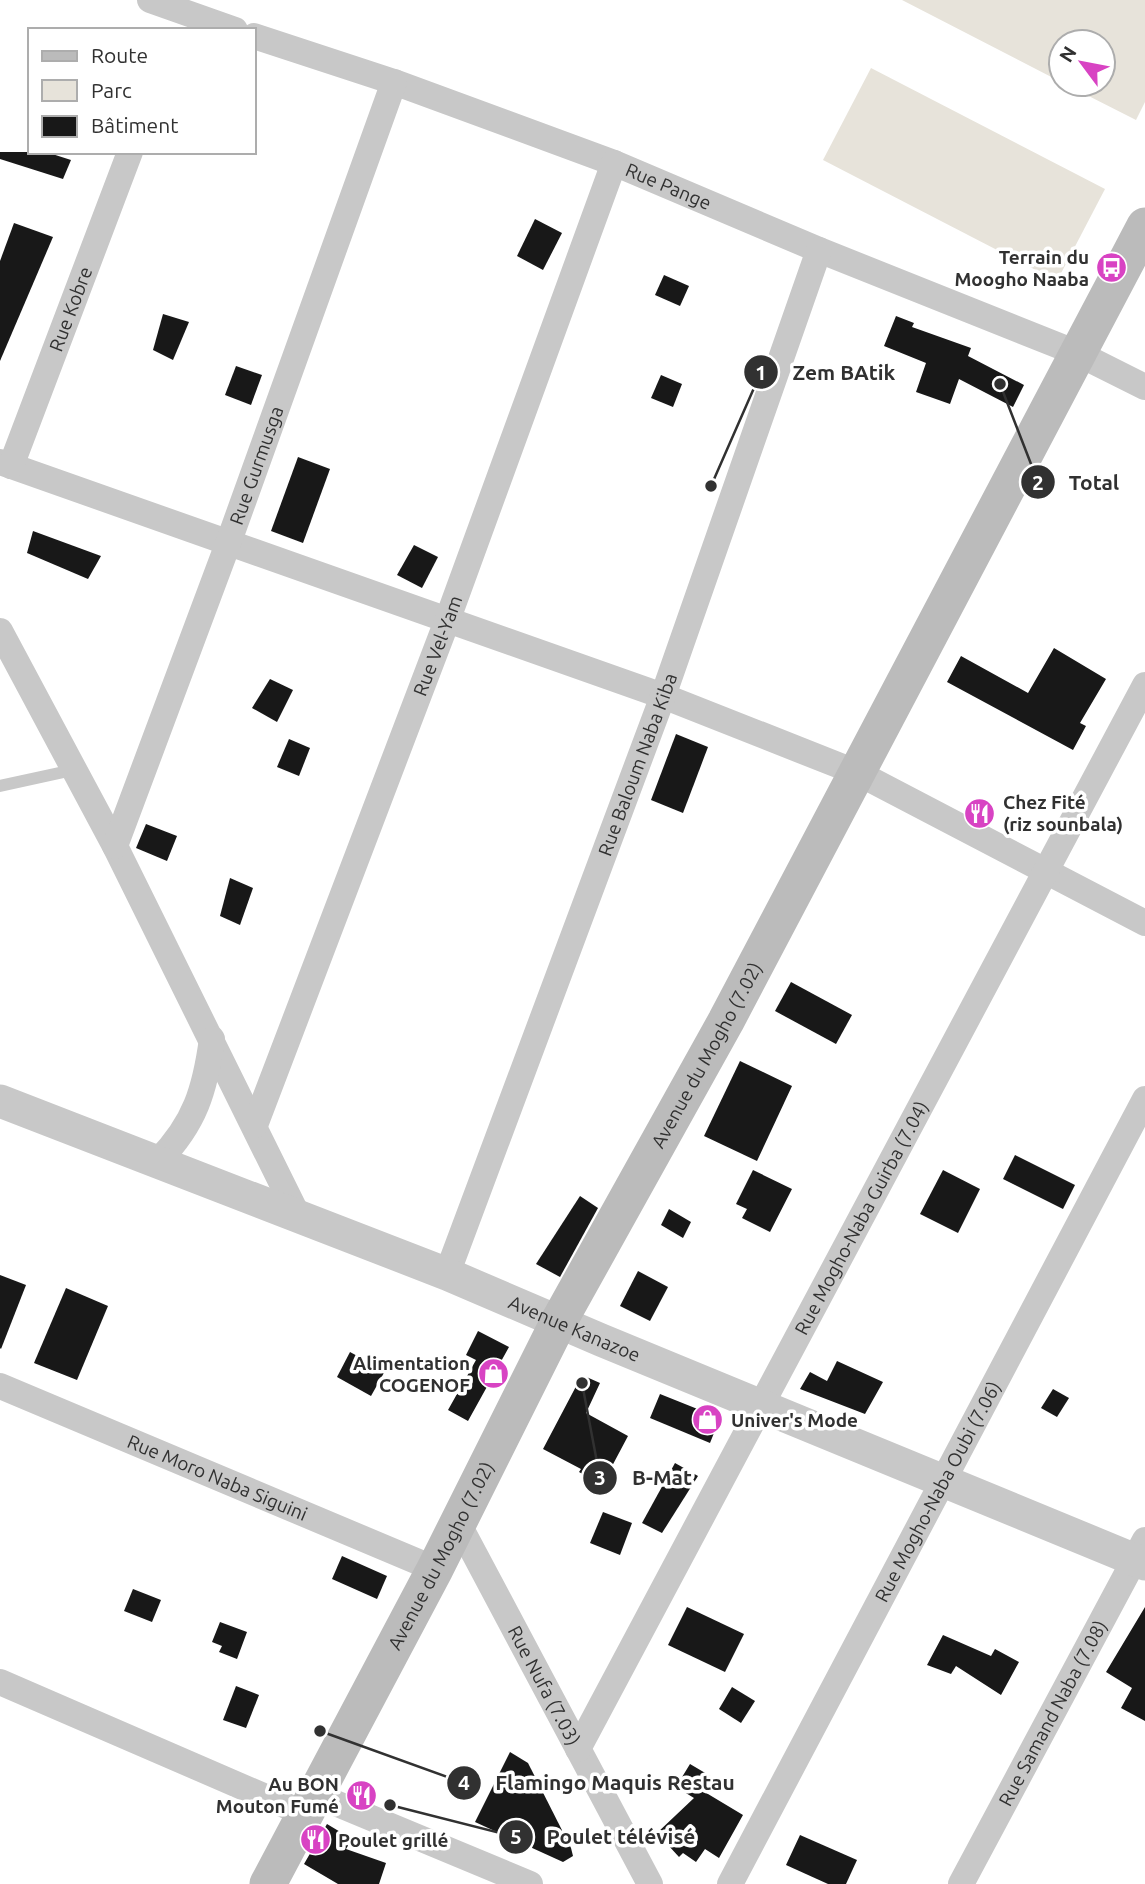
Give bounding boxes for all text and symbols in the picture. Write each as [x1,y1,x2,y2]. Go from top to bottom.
legend [28,28,256,154]
north arrow [1047,28,1117,98]
text: N [1054,42,1081,66]
text: Route [91,43,148,67]
text: Parc [91,78,132,102]
text: Bâtiment [91,113,178,137]
street label: Rue Pange [622,158,715,214]
place label: Terrain du Moogho Naaba [954,246,1089,290]
bus stop icon: Terrain du Moogho Naaba [1095,251,1129,285]
street label: Rue Kobre [45,263,97,354]
callout: Zem BAtik [743,351,909,393]
text: 1 [755,360,767,384]
text: Zem BAtik [793,360,896,384]
street label: Rue Gurmusga [225,403,288,528]
callout: Total [1020,461,1134,503]
text: 2 [1032,470,1044,494]
text: Total [1069,470,1119,494]
street label: Rue Vel-Yam [409,592,466,699]
street label: Rue Baloum Naba Kiba [593,670,681,859]
place label: Chez Fité (riz sounbala) [1003,791,1123,835]
restaurant icon: Chez Fité (riz sounbala) [963,796,997,830]
street label: Avenue du Mogho (7.02) [647,958,766,1152]
street label: Rue Mogho-Naba Guirba (7.04) [790,1097,932,1338]
street label: Avenue Kanazoe [506,1291,644,1366]
place label: Alimentation COGENOF [353,1352,470,1396]
shop icon: Alimentation COGENOF [476,1357,510,1391]
street label: Rue Mogho-Naba Oubi (7.06) [870,1377,1005,1606]
shop icon: Univer's Mode [691,1403,725,1437]
place label: Univer's Mode [731,1409,858,1431]
street label: Rue Moro Naba Siguini [124,1430,311,1525]
callout: B-Mat [583,1457,706,1499]
street label: Avenue du Mogho (7.02) [383,1458,498,1653]
text: 3 [594,1465,606,1489]
text: B-Mat [632,1465,692,1489]
street label: Rue Samand Naba (7.08) [994,1616,1111,1810]
street label: Rue Nufa (7.03) [504,1622,585,1749]
callout: Flamingo Maquis Restau [446,1762,749,1804]
text: 4 [458,1770,470,1794]
text: Flamingo Maquis Restau [495,1770,735,1794]
place label: Au BON Mouton Fumé [216,1773,339,1817]
restaurant icon: Au BON Mouton Fumé [345,1778,379,1812]
callout: Poulet télévisé [498,1816,710,1858]
restaurant icon: Poulet grillé [298,1823,332,1857]
text: 5 [510,1824,522,1848]
text: Poulet télévisé [547,1824,695,1848]
place label: Poulet grillé [338,1829,449,1851]

